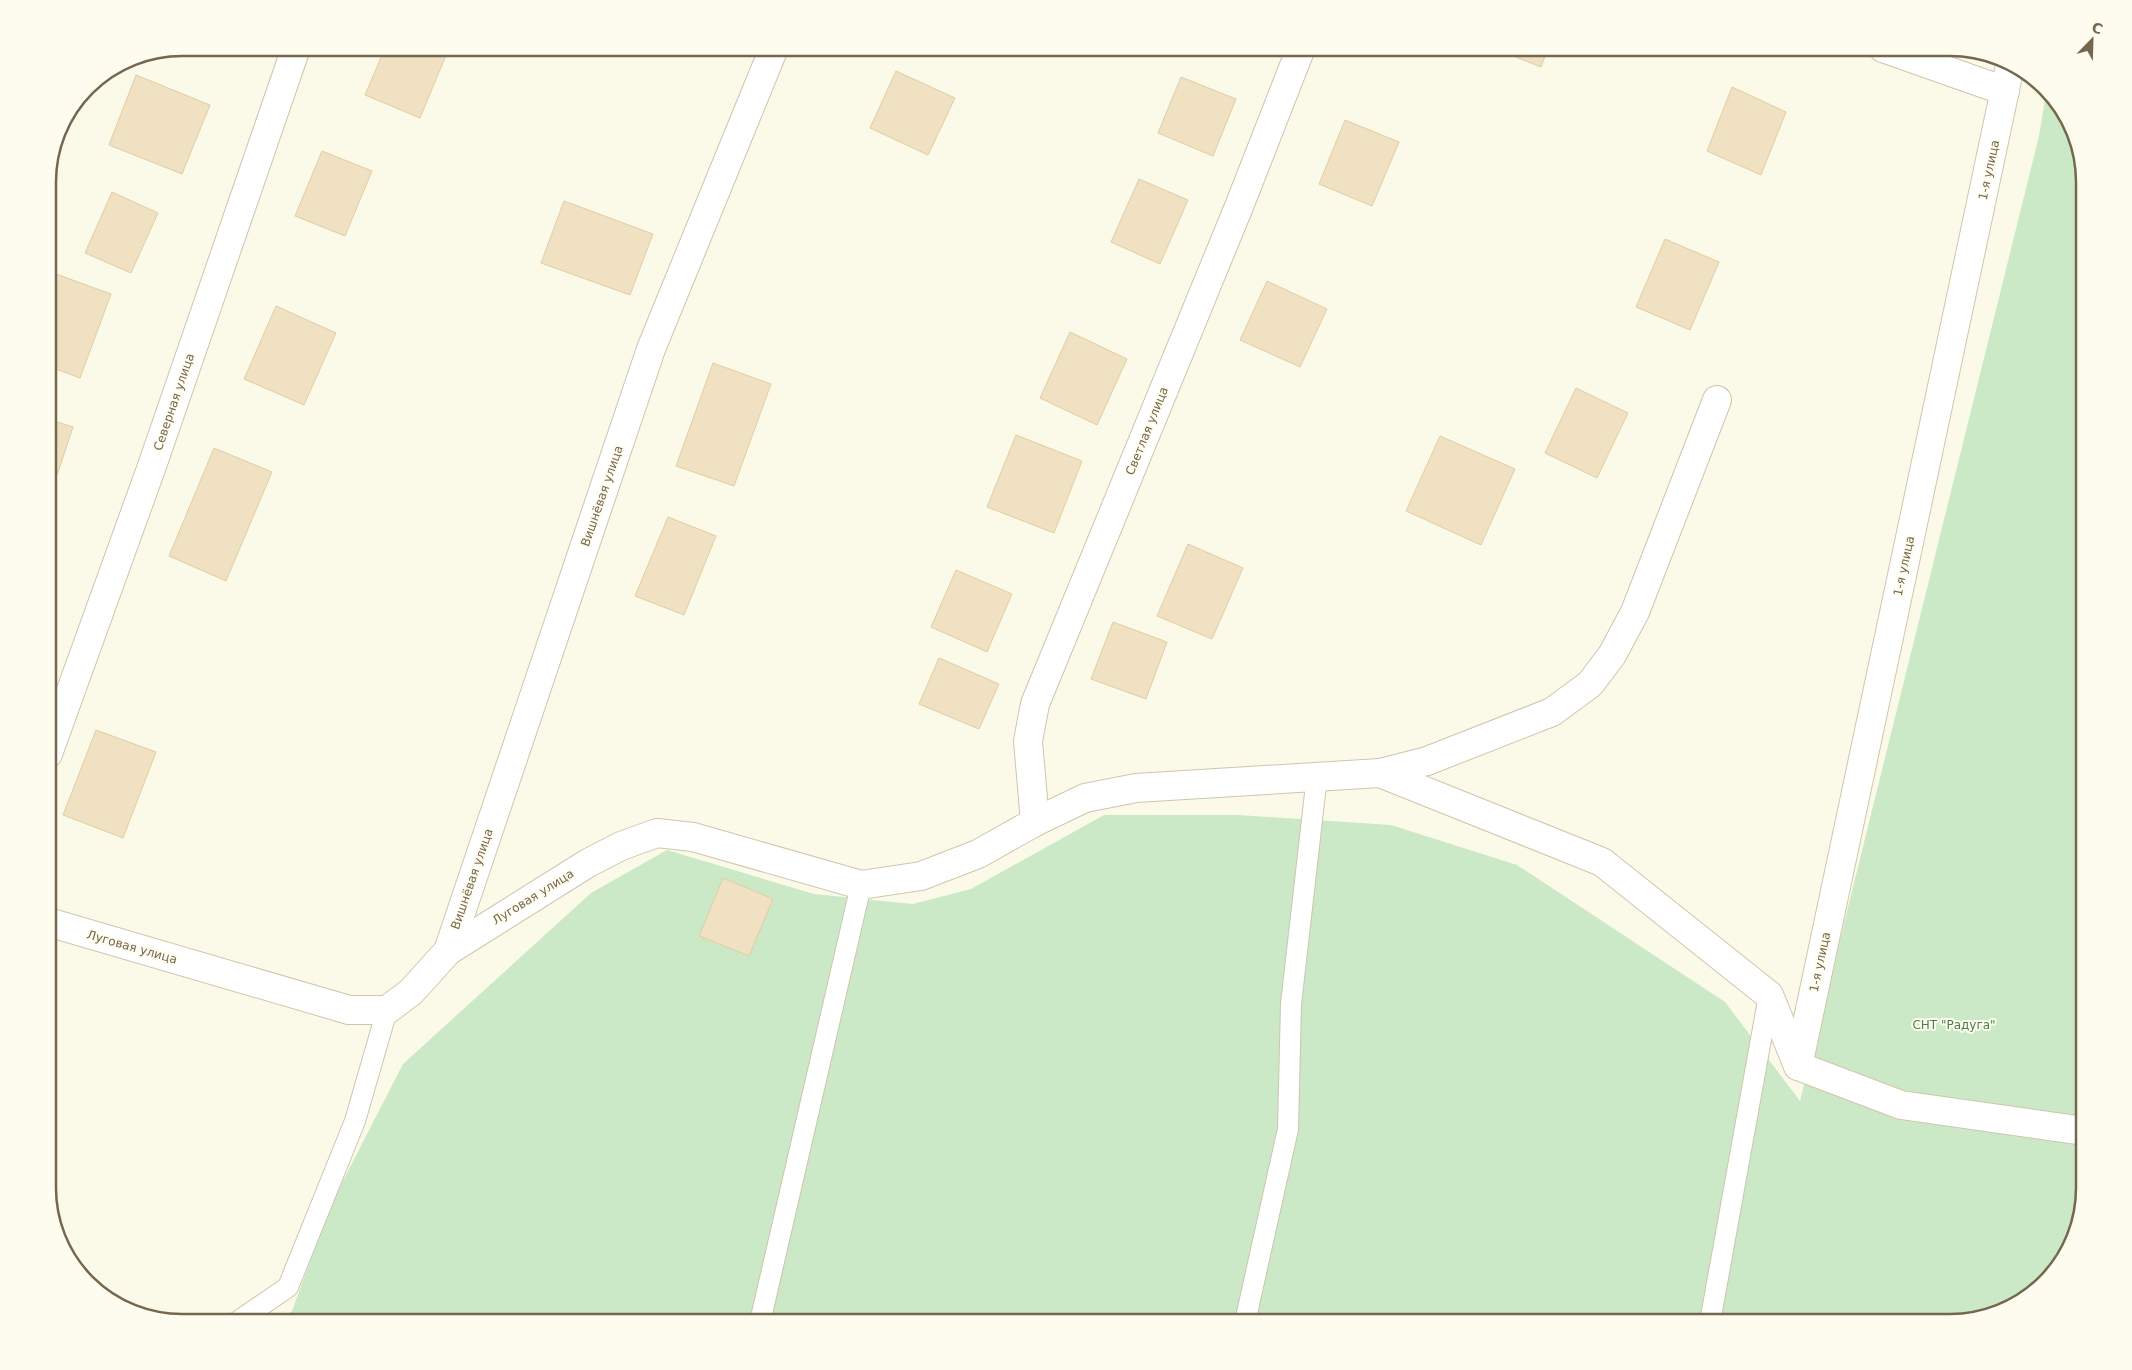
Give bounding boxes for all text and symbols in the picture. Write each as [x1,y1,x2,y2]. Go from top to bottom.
north arrow [2067,15,2117,65]
text: С [2089,19,2105,37]
street label: 1-я улица [1976,139,2002,201]
street label: Северная улица [151,351,197,453]
street label: Светлая улица [1123,385,1171,477]
street label: Вишнёвая улица [578,444,626,548]
street label: 1-я улица [1891,535,1917,597]
street label: Вишнёвая улица [448,827,496,931]
street label: Луговая улица [490,866,576,928]
street label: Луговая улица [85,927,179,967]
street label: 1-я улица [1807,931,1833,993]
park label: СНТ "Радуга" [1912,1018,1996,1032]

